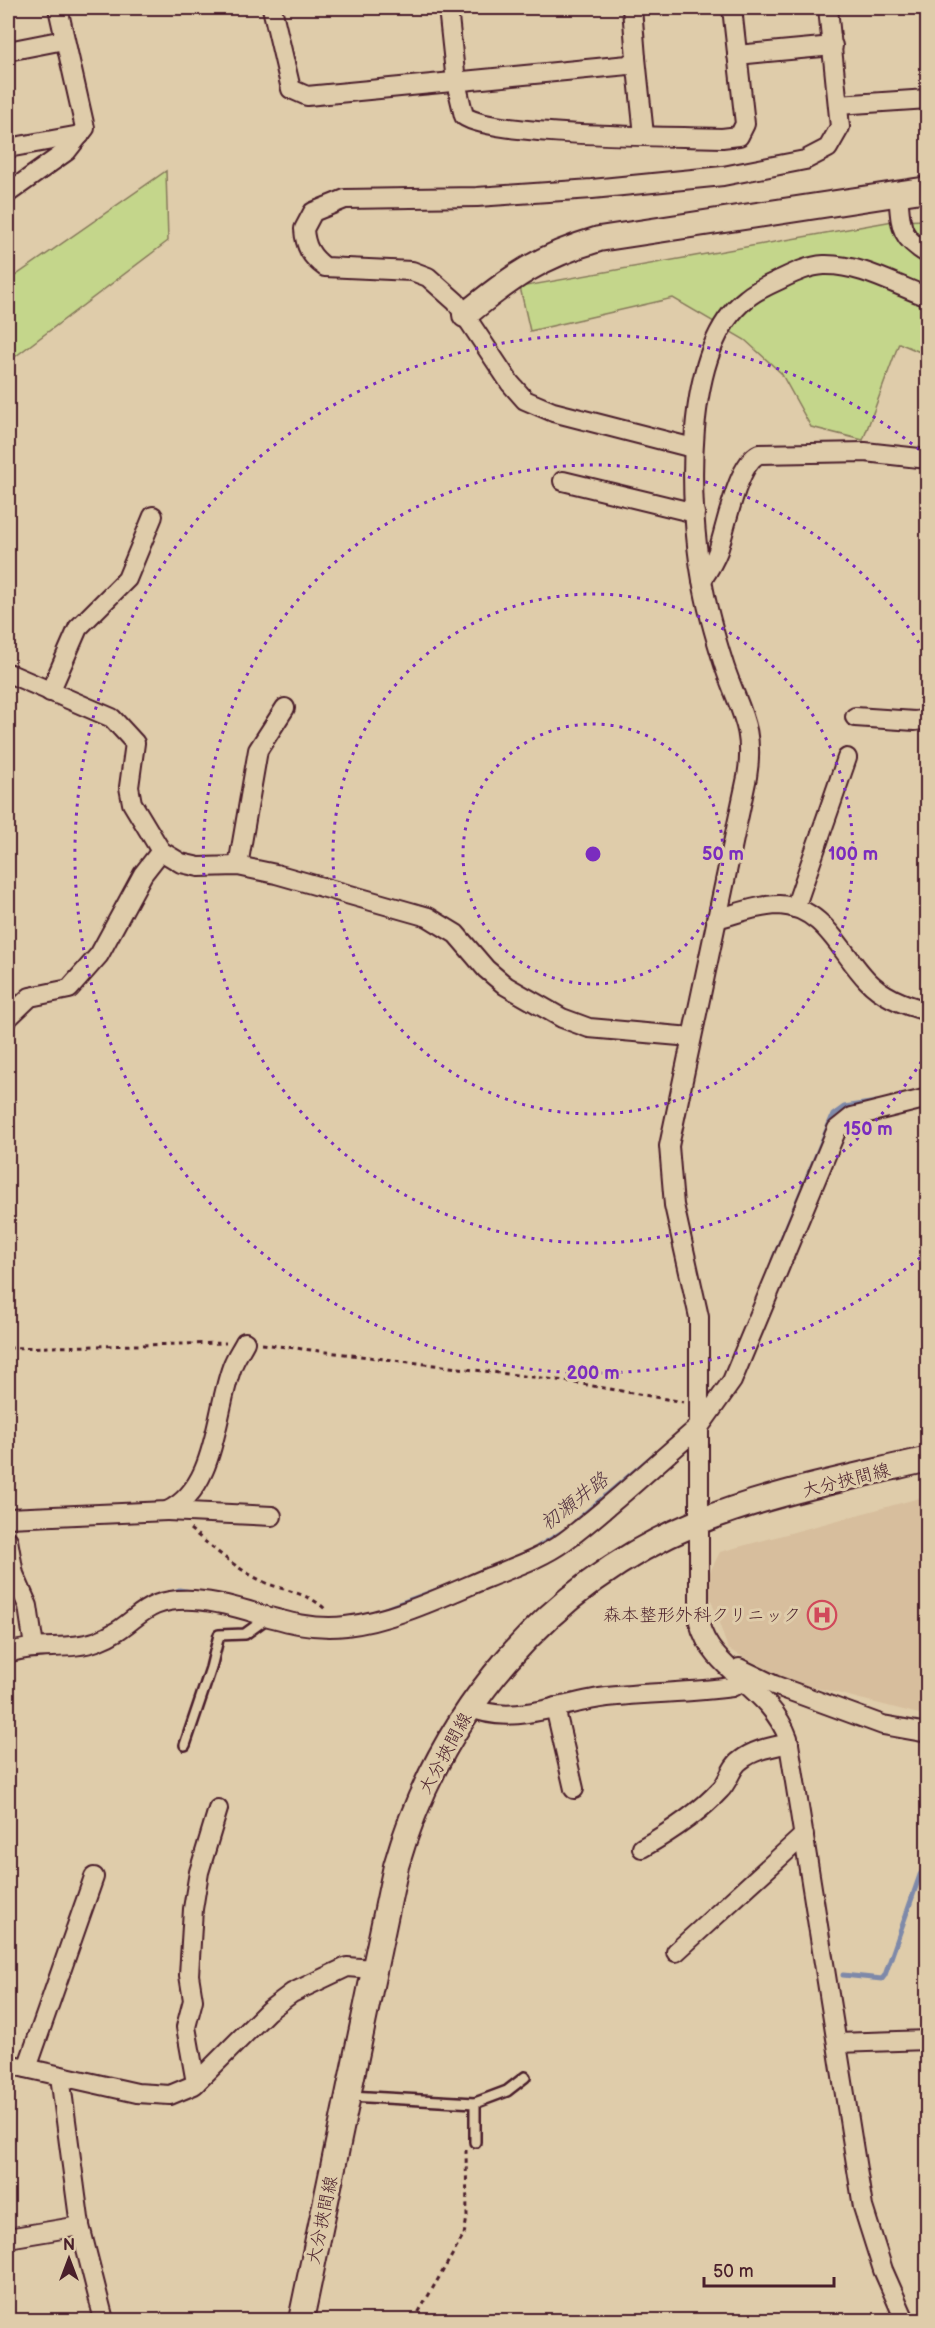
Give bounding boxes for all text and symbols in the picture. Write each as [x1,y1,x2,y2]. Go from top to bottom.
centre of rings [583,844,603,864]
text: 50 m [702,844,744,865]
text: 100 m [828,844,878,865]
text: 150 m [843,1119,893,1140]
text: 200 m [566,1363,620,1384]
street label: 大分挾間線 [800,1459,892,1502]
water label: 初瀬井路 [536,1467,614,1536]
hospital icon: 森本整形外科クリニック [806,1599,838,1631]
place label: 森本整形外科クリニック [603,1605,801,1626]
street label: 大分挾間線 [414,1709,476,1798]
street label: 大分挾間線 [303,2174,342,2266]
north arrow [39,2229,99,2289]
text: N [63,2236,75,2255]
scale bar [704,2250,834,2288]
text: 50 m [713,2261,754,2282]

